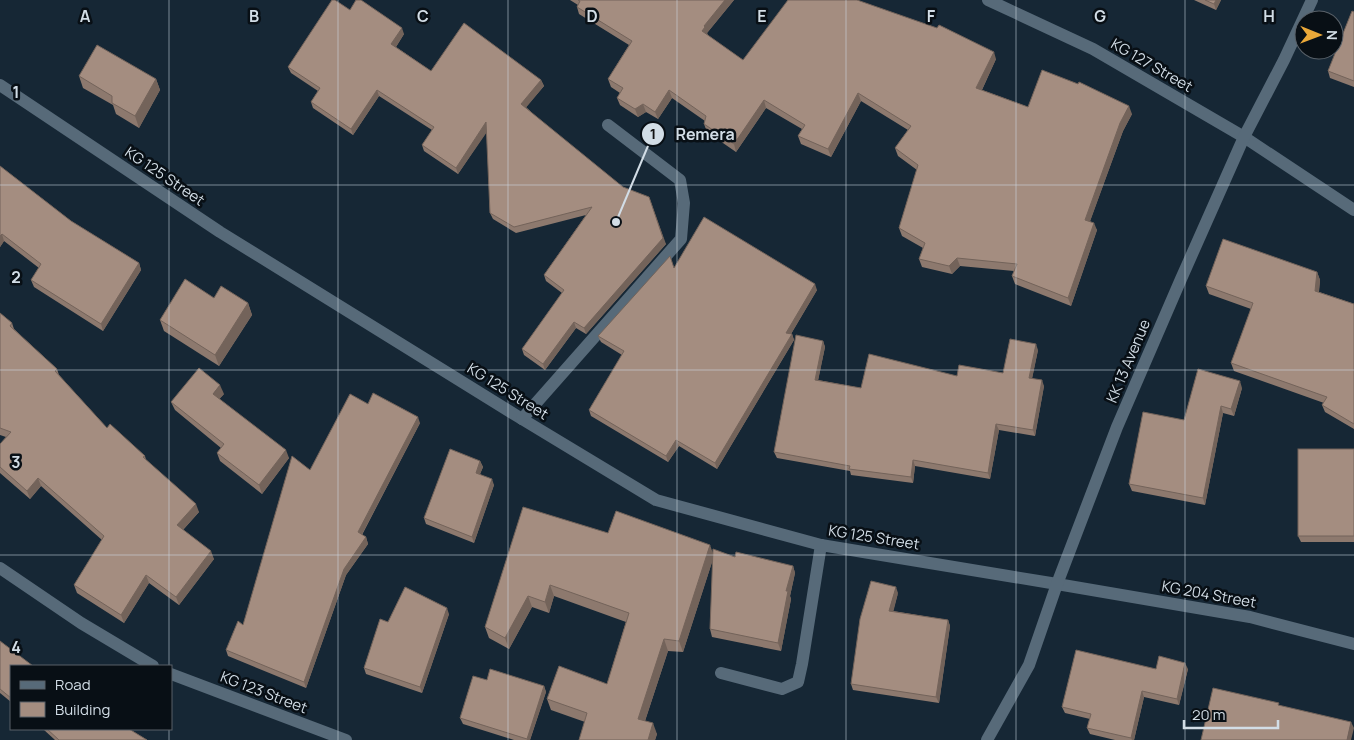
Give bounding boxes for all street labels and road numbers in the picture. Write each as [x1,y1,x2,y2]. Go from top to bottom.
street label: KG 127 Street [1107,33,1197,97]
street label: KG 125 Street [121,142,209,210]
street label: KK 13 Avenue [1101,316,1155,406]
street label: KG 125 Street [463,358,553,424]
street label: KG 125 Street [827,519,921,555]
street label: KG 204 Street [1160,575,1258,613]
street label: KG 123 Street [217,666,311,718]

